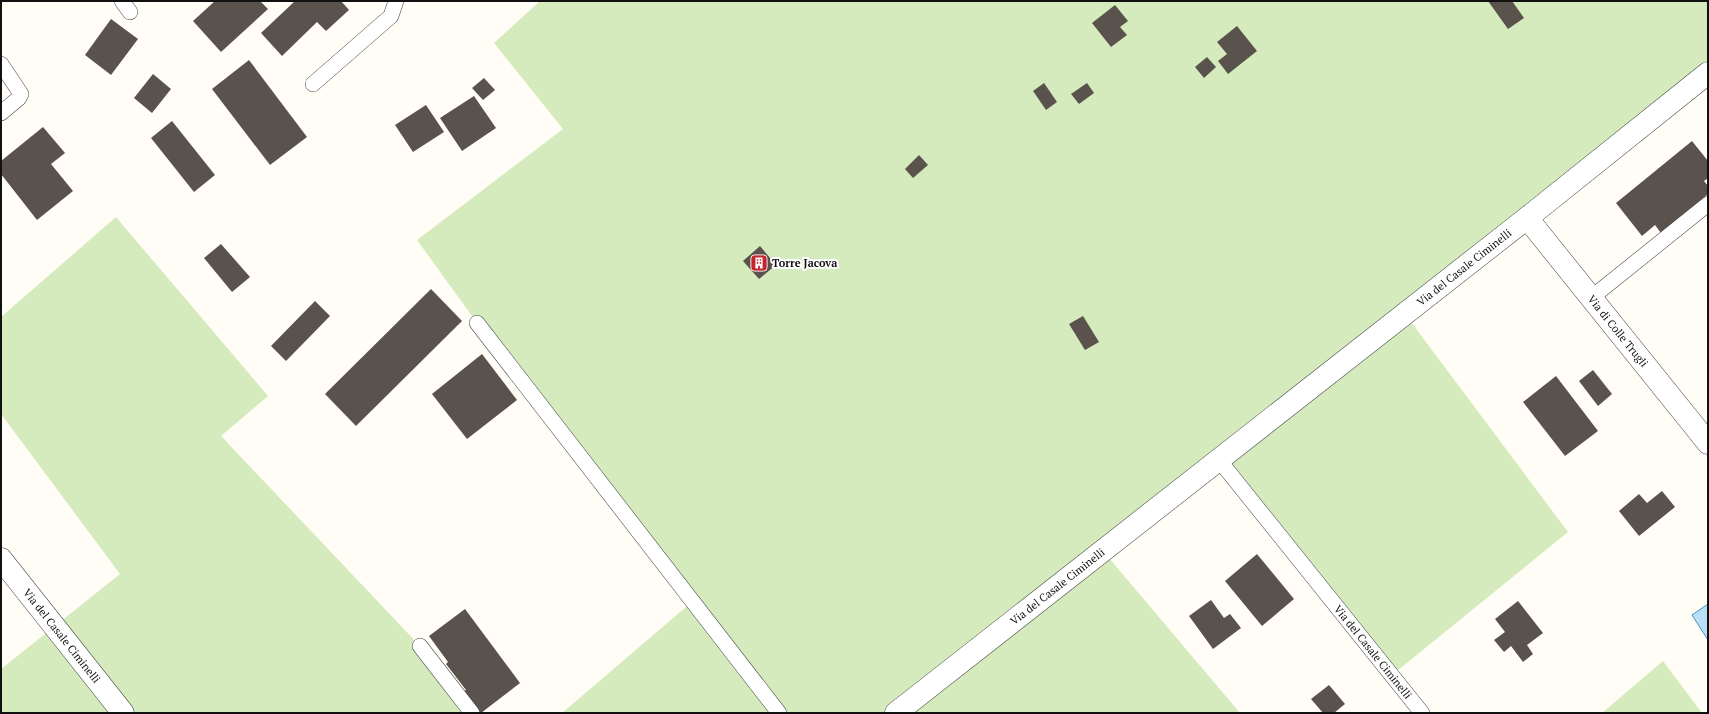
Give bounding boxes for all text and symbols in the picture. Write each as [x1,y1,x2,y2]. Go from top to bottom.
street label: Via del Casale Ciminelli [1414,226,1514,309]
building icon: Torre Jacova [749,253,769,273]
place label: Torre Jacova [772,256,837,270]
street label: Via di Colle Trugli [1585,292,1651,370]
street label: Via del Casale Ciminelli [1007,545,1107,628]
street label: Via del Casale Ciminelli [20,586,104,686]
street label: Via del Casale Ciminelli [1331,602,1415,702]

